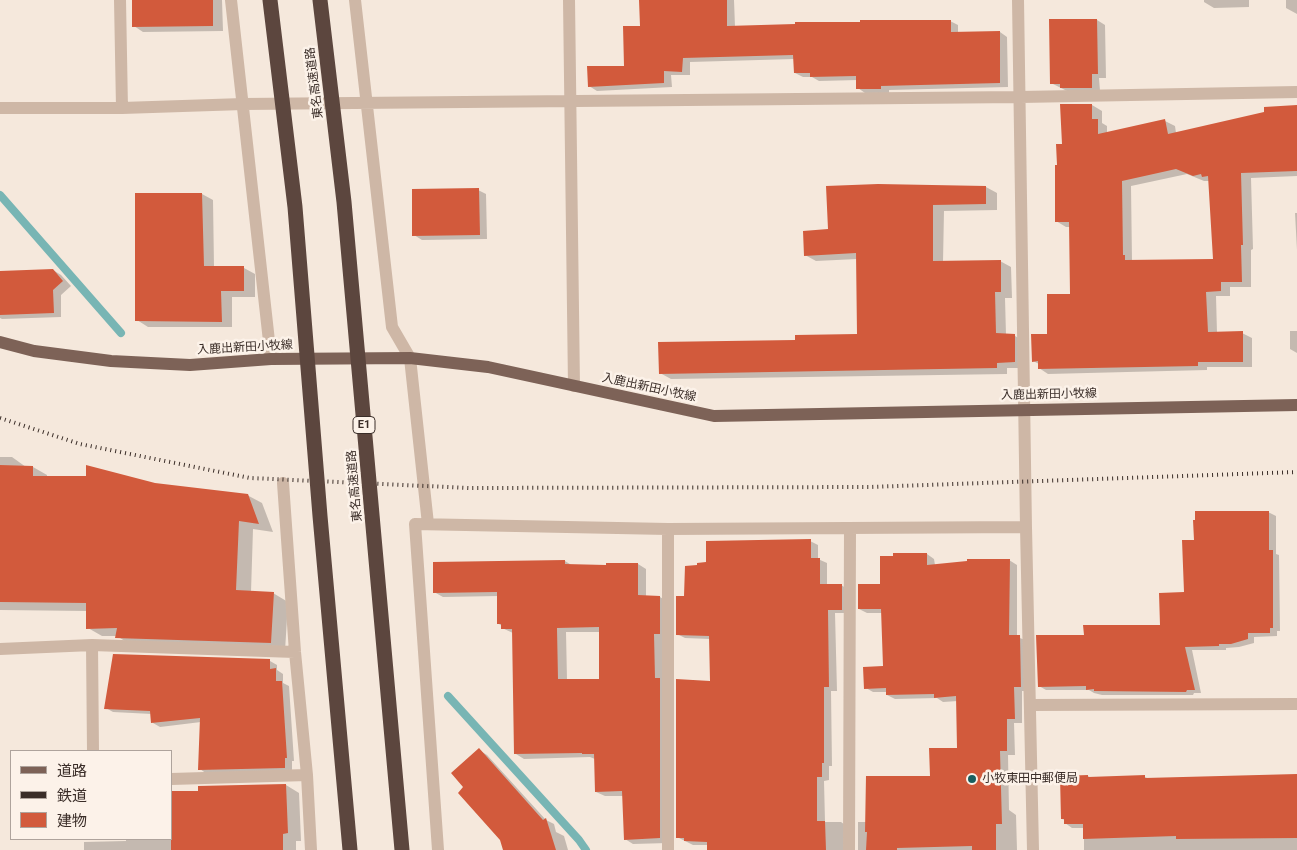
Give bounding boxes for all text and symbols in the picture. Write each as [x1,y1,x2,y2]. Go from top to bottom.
street label: 東名高速道路 [303,46,327,120]
street label: 入鹿出新田小牧線 [197,338,293,358]
street label: 入鹿出新田小牧線 [601,371,697,405]
street label: 入鹿出新田小牧線 [1001,387,1097,403]
road number: E1 [353,416,375,434]
street label: 東名高速道路 [345,450,365,522]
legend [10,750,172,840]
text: 道路 [57,762,87,780]
place label: 小牧東田中郵便局 [982,772,1078,786]
marker: 小牧東田中郵便局 [966,773,978,785]
text: 鉄道 [57,787,87,805]
text: 建物 [57,812,87,830]

